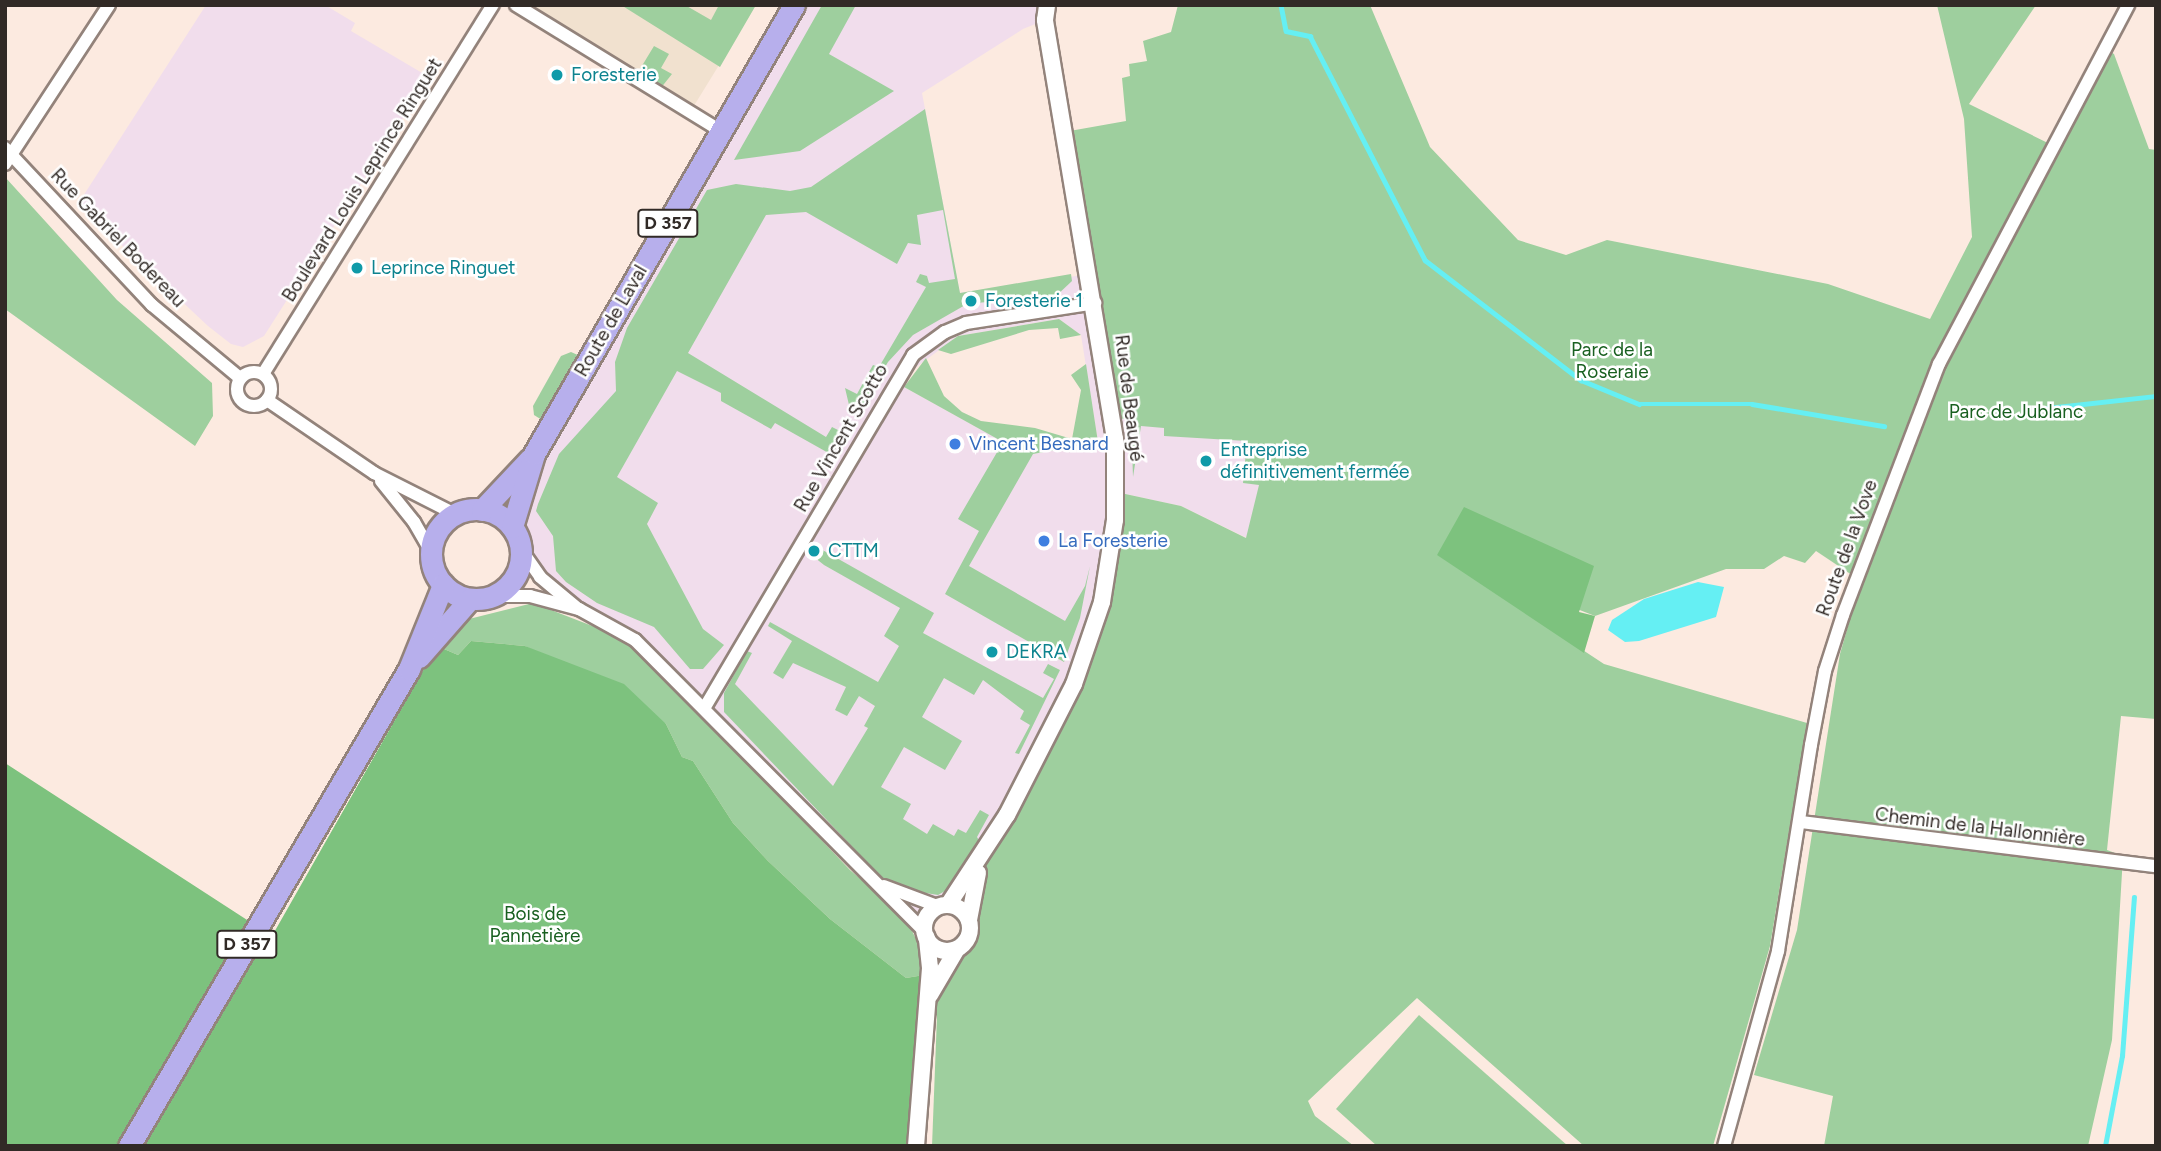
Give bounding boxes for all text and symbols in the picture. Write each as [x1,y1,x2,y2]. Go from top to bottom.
street label: Boulevard Louis Leprince Ringuet [277,54,447,306]
place label: Foresterie [571,64,657,86]
marker: Foresterie [549,67,565,83]
street label: Rue Gabriel Bodereau [46,164,190,312]
road number: D 357 [636,208,700,238]
place label: Leprince Ringuet [371,257,515,279]
marker: Leprince Ringuet [349,260,365,276]
street label: Route de Laval [570,261,652,381]
place label: Foresterie 1 [985,290,1083,312]
marker: Foresterie 1 [963,293,979,309]
street label: Rue de Beaugé [1110,333,1148,463]
park label: Parc de la Roseraie [1571,339,1653,383]
street label: Rue Vincent Scotto [789,360,893,516]
park label: Parc de Jublanc [1949,401,2083,423]
place label: Vincent Besnard [969,433,1109,455]
marker: Vincent Besnard [947,436,963,452]
place label: Entreprise définitivement fermée [1220,439,1409,483]
marker: Entreprise définitivement fermée [1198,453,1214,469]
street label: Route de la Vove [1812,477,1882,619]
place label: La Foresterie [1058,530,1168,552]
marker: La Foresterie [1036,533,1052,549]
place label: CTTM [828,540,879,562]
marker: CTTM [806,543,822,559]
place label: DEKRA [1006,641,1067,663]
marker: DEKRA [984,644,1000,660]
street label: Chemin de la Hallonnière [1874,803,2086,851]
park label: Bois de Pannetière [490,903,580,947]
road number: D 357 [216,930,278,959]

